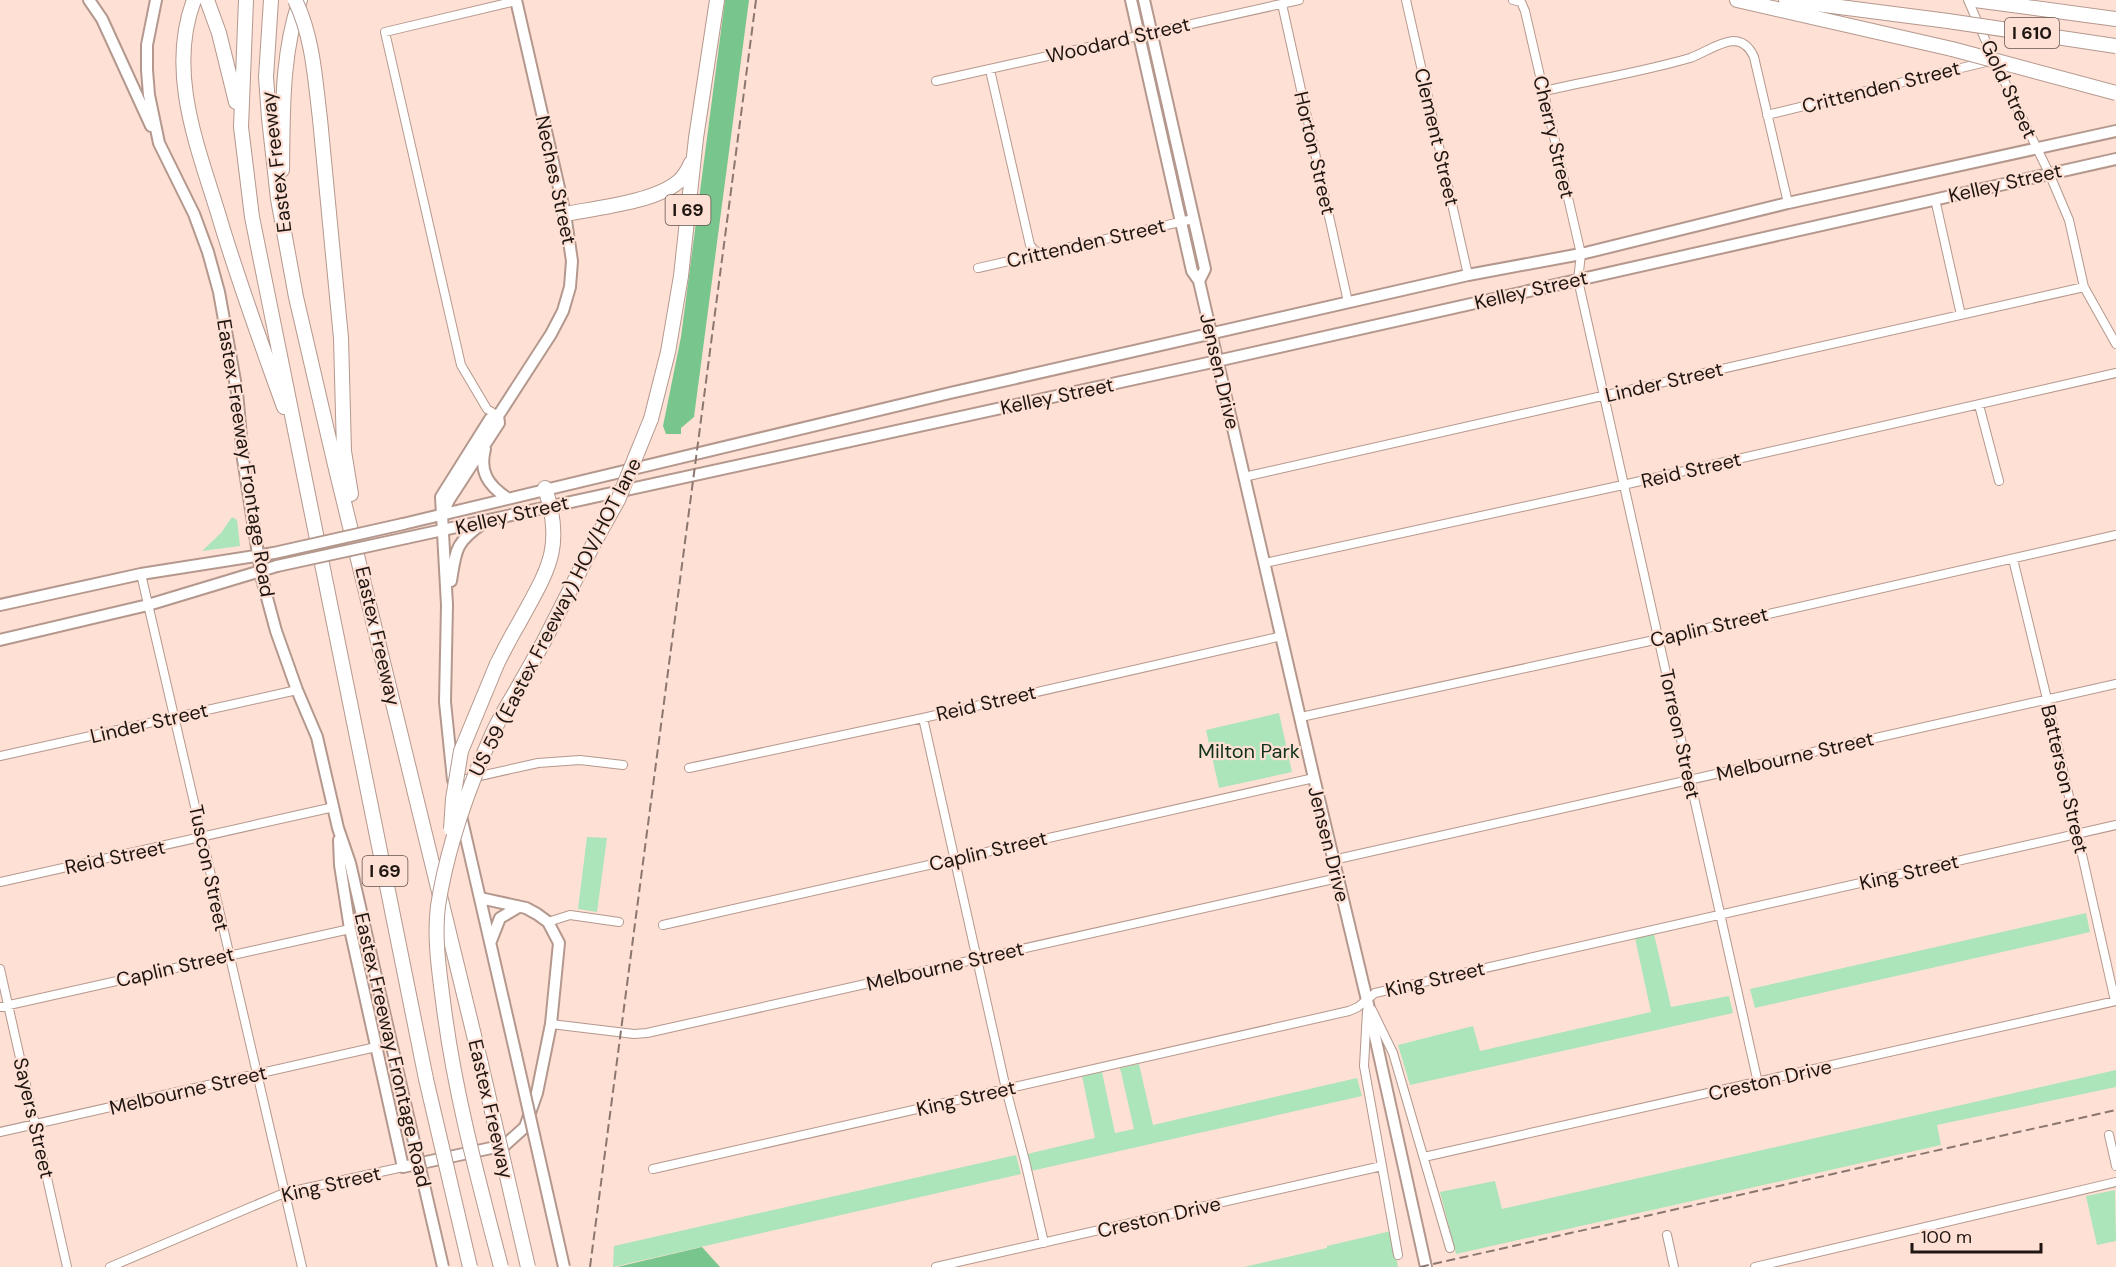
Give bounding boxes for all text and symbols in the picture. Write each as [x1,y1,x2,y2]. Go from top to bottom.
street label: Woodard Street [1043,11,1193,69]
road number: I 610 [2005,18,2059,48]
street label: Gold Street [1975,35,2043,143]
street label: Crittenden Street [1799,55,1963,119]
street label: Clement Street [1409,66,1466,209]
street label: Cherry Street [1527,73,1581,201]
street label: Horton Street [1288,89,1342,217]
street label: Eastex Freeway [254,90,298,234]
street label: Neches Street [530,113,582,247]
street label: Kelley Street [1946,157,2064,209]
road number: I 69 [666,195,710,225]
street label: Crittenden Street [1004,212,1168,274]
street label: Kelley Street [1472,264,1590,316]
street label: Jensen Drive [1194,310,1246,432]
street label: Eastex Freeway Frontage Road [211,317,281,599]
street label: Linder Street [1603,356,1726,408]
street label: Kelley Street [998,371,1116,421]
street label: Reid Street [1638,446,1744,494]
street label: US 59 (Eastex Freeway) HOV/HOT lane [463,453,647,781]
street label: Kelley Street [453,489,571,541]
street label: Eastex Freeway [349,564,407,708]
street label: Caplin Street [1647,601,1771,653]
street label: Torreon Street [1654,667,1707,802]
street label: Reid Street [933,679,1039,727]
street label: Linder Street [88,697,211,749]
street label: Batterson Street [2035,702,2095,856]
street label: Melbourne Street [1714,725,1876,787]
park label: Milton Park [1198,738,1300,764]
street label: Jensen Drive [1302,783,1356,905]
street label: Tuscon Street [183,802,235,934]
street label: Caplin Street [926,825,1050,877]
street label: Reid Street [62,834,168,880]
street label: King Street [1857,848,1961,896]
road number: I 69 [362,856,408,886]
street label: Eastex Freeway Frontage Road [349,910,437,1190]
street label: Melbourne Street [864,935,1026,997]
street label: Caplin Street [113,941,237,993]
street label: King Street [1383,955,1487,1003]
street label: Eastex Freeway [462,1037,520,1181]
street label: Creston Drive [1706,1053,1834,1107]
street label: Sayers Street [7,1055,61,1181]
street label: Melbourne Street [107,1059,269,1121]
street label: King Street [914,1074,1018,1122]
street label: King Street [279,1160,383,1208]
street label: Creston Drive [1095,1190,1223,1244]
scale bar [1912,1216,2041,1254]
text: 100 m [1921,1225,1972,1249]

